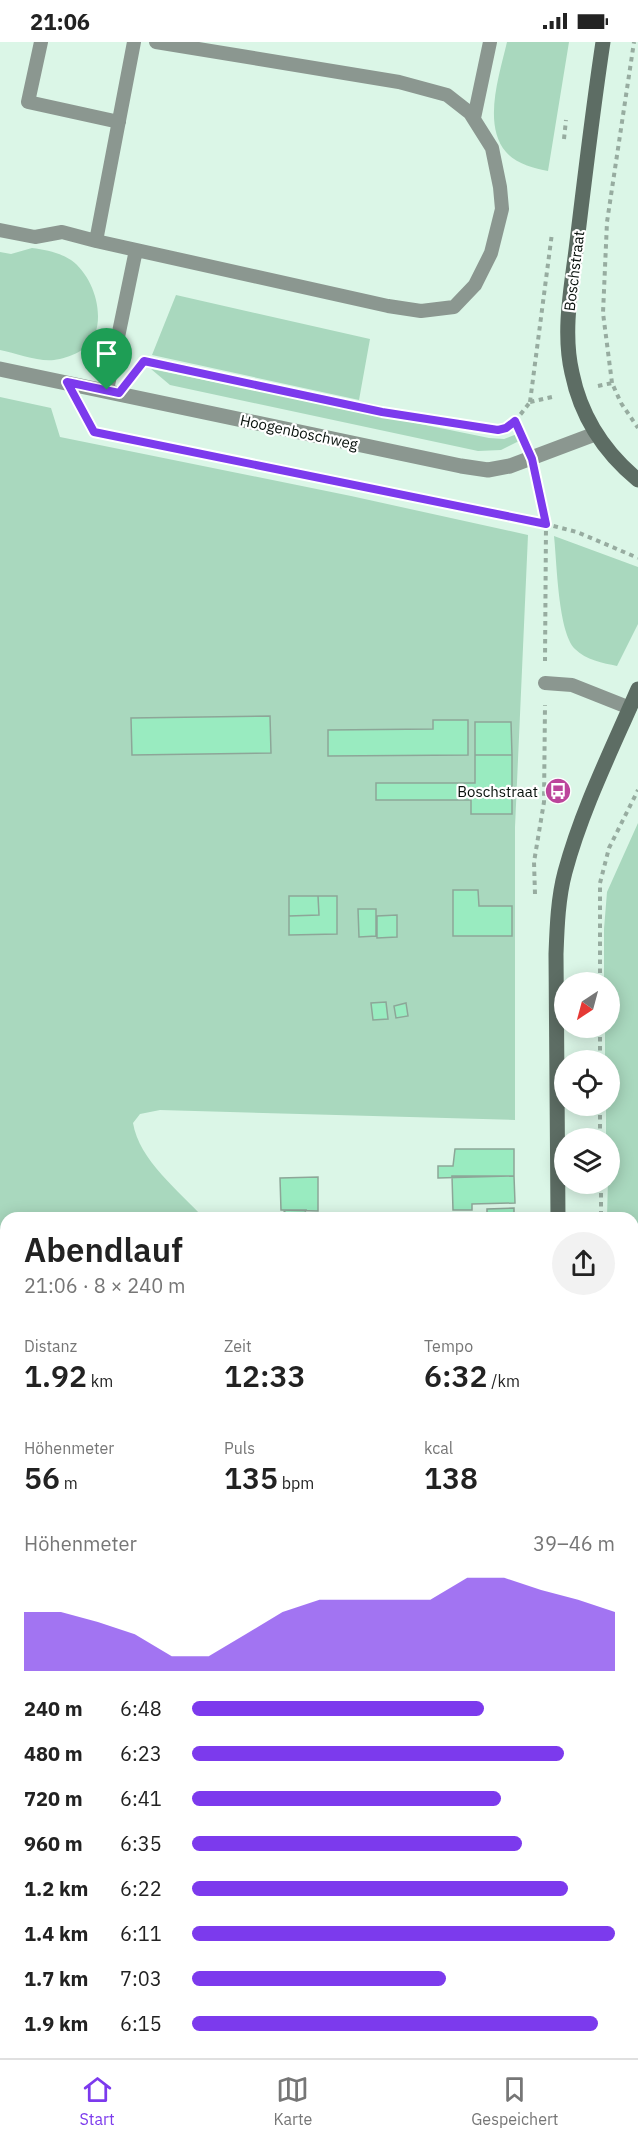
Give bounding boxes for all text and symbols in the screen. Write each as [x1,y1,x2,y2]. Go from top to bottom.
text: 21:06 [30,7,90,36]
street label: Boschstraat [560,230,588,312]
pin [81,328,132,390]
icon: arrive [90,337,123,370]
street label: Hoogenboschweg [238,410,360,454]
bus stop icon: Boschstraat [543,776,573,806]
place label: Boschstraat [457,782,538,801]
north arrow [554,972,620,1038]
map controls [554,972,620,1194]
button: locate [554,1050,620,1116]
button: layers [554,1128,620,1194]
text: Abendlauf [24,1228,183,1271]
button: share [552,1232,615,1295]
text: 21:06 · 8 × 240 m [24,1272,185,1299]
text: Distanz [24,1336,77,1356]
text: Zeit [224,1336,252,1356]
text: Tempo [424,1336,473,1356]
text: 1.92 [24,1356,87,1395]
text: 12:33 [224,1356,306,1395]
text: 6:32 [424,1356,488,1395]
text: km [87,1371,113,1391]
text: /km [488,1371,520,1391]
text: Höhenmeter [24,1438,114,1458]
text: Puls [224,1438,255,1458]
text: kcal [424,1438,453,1458]
text: 56 [24,1458,60,1497]
text: 135 [224,1458,278,1497]
text: 138 [424,1458,478,1497]
text: m [60,1473,78,1493]
text: bpm [278,1473,314,1493]
text: Höhenmeter [24,1530,137,1557]
text: 39–46 m [533,1530,615,1557]
text: 240 m [24,1695,83,1722]
text: 6:48 [120,1695,162,1722]
text: 480 m [24,1740,83,1767]
text: 6:23 [120,1740,162,1767]
text: 720 m [24,1785,83,1812]
text: 6:41 [120,1785,162,1812]
text: 960 m [24,1830,83,1857]
text: 6:35 [120,1830,162,1857]
text: 1.2 km [24,1875,88,1902]
text: 6:22 [120,1875,162,1902]
text: 1.4 km [24,1920,88,1947]
text: 6:11 [120,1920,162,1947]
text: 1.7 km [24,1965,88,1992]
text: 7:03 [120,1965,162,1992]
text: 1.9 km [24,2010,88,2037]
text: 6:15 [120,2010,162,2037]
tab: Start [80,2073,115,2129]
tab: Karte [274,2073,312,2129]
tab: Gespeichert [471,2073,558,2129]

